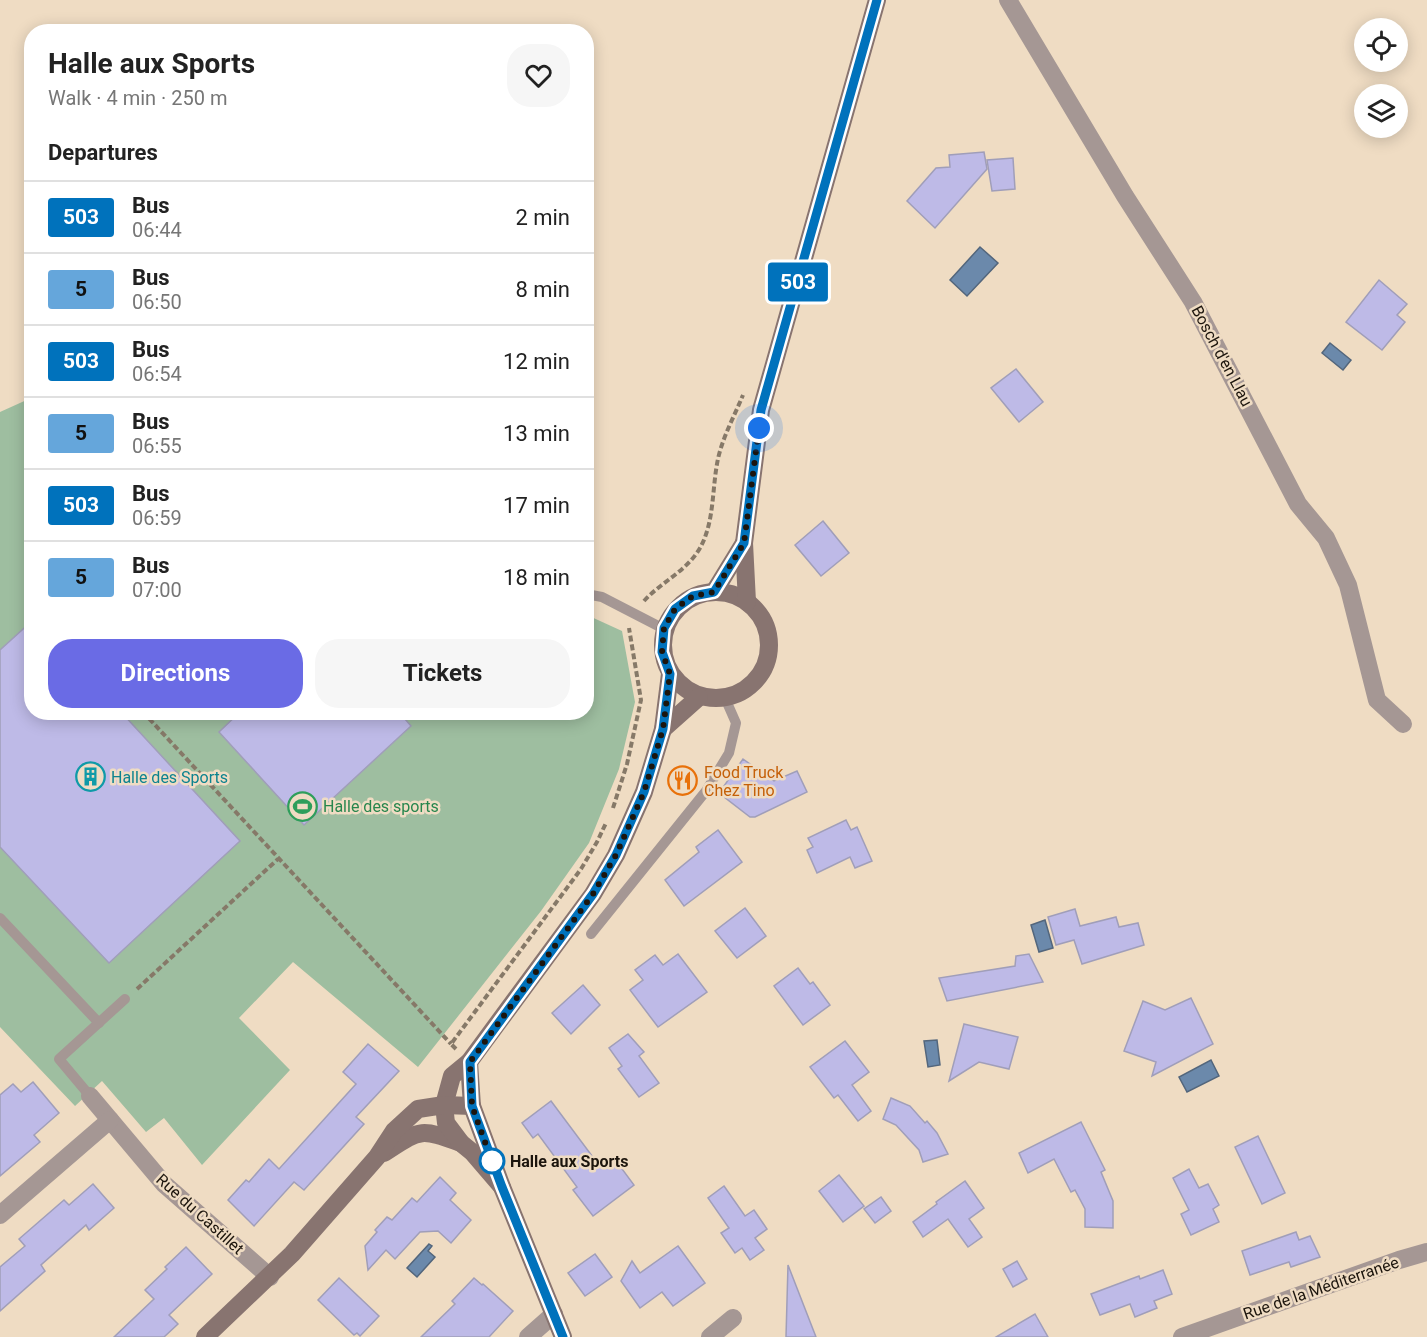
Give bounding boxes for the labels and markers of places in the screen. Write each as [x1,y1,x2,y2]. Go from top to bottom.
building icon: Halle des Sports [74,761,106,793]
place label: Food Truck Chez Tino [704,763,784,800]
restaurant icon: Food Truck Chez Tino [667,765,699,797]
place label: Halle des Sports [111,768,228,787]
sports icon: Halle des sports [286,790,318,822]
place label: Halle des sports [323,797,439,816]
marker: Halle aux Sports [479,1148,505,1174]
place label: Halle aux Sports [510,1152,628,1171]

